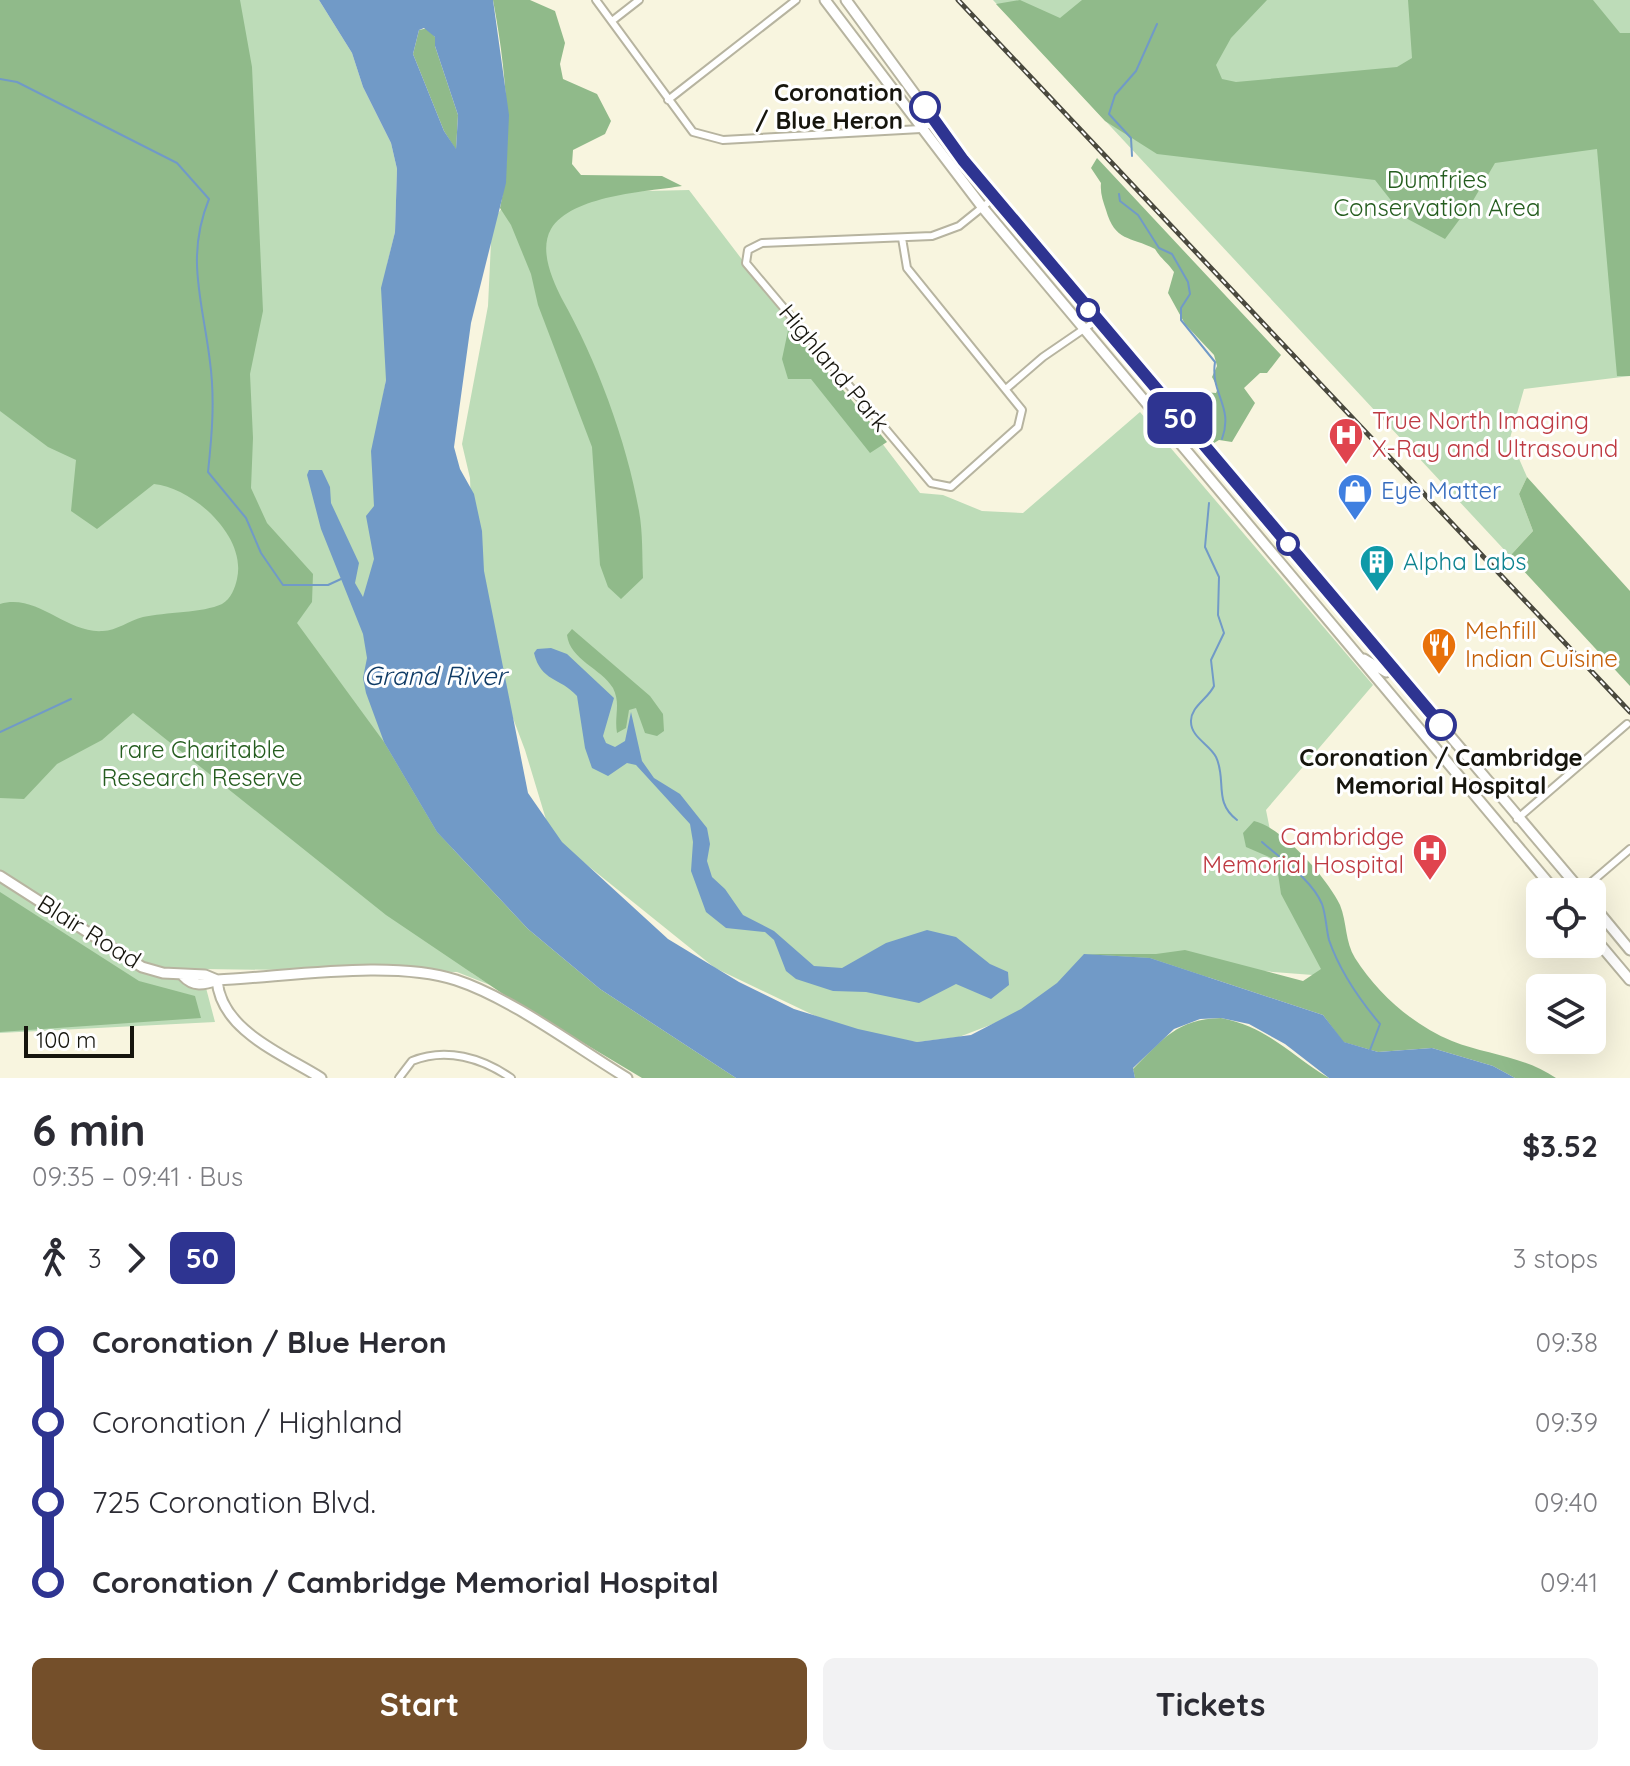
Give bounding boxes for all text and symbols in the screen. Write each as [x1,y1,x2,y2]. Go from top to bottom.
place label: Coronation / Blue Heron [755,77,903,135]
marker: Coronation / Blue Heron [910,92,940,122]
park label: Dumfries Conservation Area [1333,164,1541,222]
street label: Highland Park [773,298,897,437]
unlabelled marker [1077,299,1099,321]
line badge: 50 [1144,392,1216,444]
text: 50 [1163,400,1197,435]
place label: True North Imaging X-Ray and Ultrasound [1372,405,1618,463]
hospital icon: True North Imaging X-Ray and Ultrasound [1327,416,1365,466]
shop icon: Eye Matter [1336,472,1374,522]
place label: Eye Matter [1381,475,1501,505]
unlabelled marker [1277,533,1299,555]
building icon: Alpha Labs [1358,543,1396,593]
place label: Alpha Labs [1403,546,1526,576]
place label: Mehfill Indian Cuisine [1465,615,1618,673]
restaurant icon: Mehfill Indian Cuisine [1420,626,1458,676]
water label: Grand River [364,659,509,692]
marker: Coronation / Cambridge Memorial Hospital [1426,710,1456,740]
park label: rare Charitable Research Reserve [101,734,303,792]
place label: Coronation / Cambridge Memorial Hospital [1299,742,1583,800]
place label: Cambridge Memorial Hospital [1202,821,1404,879]
hospital icon: Cambridge Memorial Hospital [1411,832,1449,882]
map controls [1526,878,1606,1054]
button: locate [1526,878,1606,958]
street label: Blair Road [32,888,147,975]
button: layers [1526,974,1606,1054]
scale bar [24,1022,134,1058]
text: 100 m [36,1026,96,1054]
text: 6 min [32,1102,146,1157]
text: $3.52 [1522,1127,1598,1165]
text: 09:35 – 09:41 · Bus [32,1160,243,1193]
icon: walk [32,1236,76,1280]
icon: forward [114,1236,158,1280]
text: 50 [186,1240,219,1275]
text: 3 [88,1242,102,1275]
text: 3 stops [1513,1242,1598,1275]
text: Coronation / Blue Heron [92,1323,447,1361]
text: 09:38 [1535,1326,1598,1359]
text: Coronation / Highland [92,1403,403,1441]
text: 09:39 [1535,1406,1598,1439]
text: 725 Coronation Blvd. [92,1483,376,1521]
text: 09:40 [1534,1486,1598,1519]
text: Coronation / Cambridge Memorial Hospital [92,1563,719,1601]
text: 09:41 [1540,1566,1598,1599]
button: Start [32,1658,807,1750]
button: Tickets [823,1658,1598,1750]

